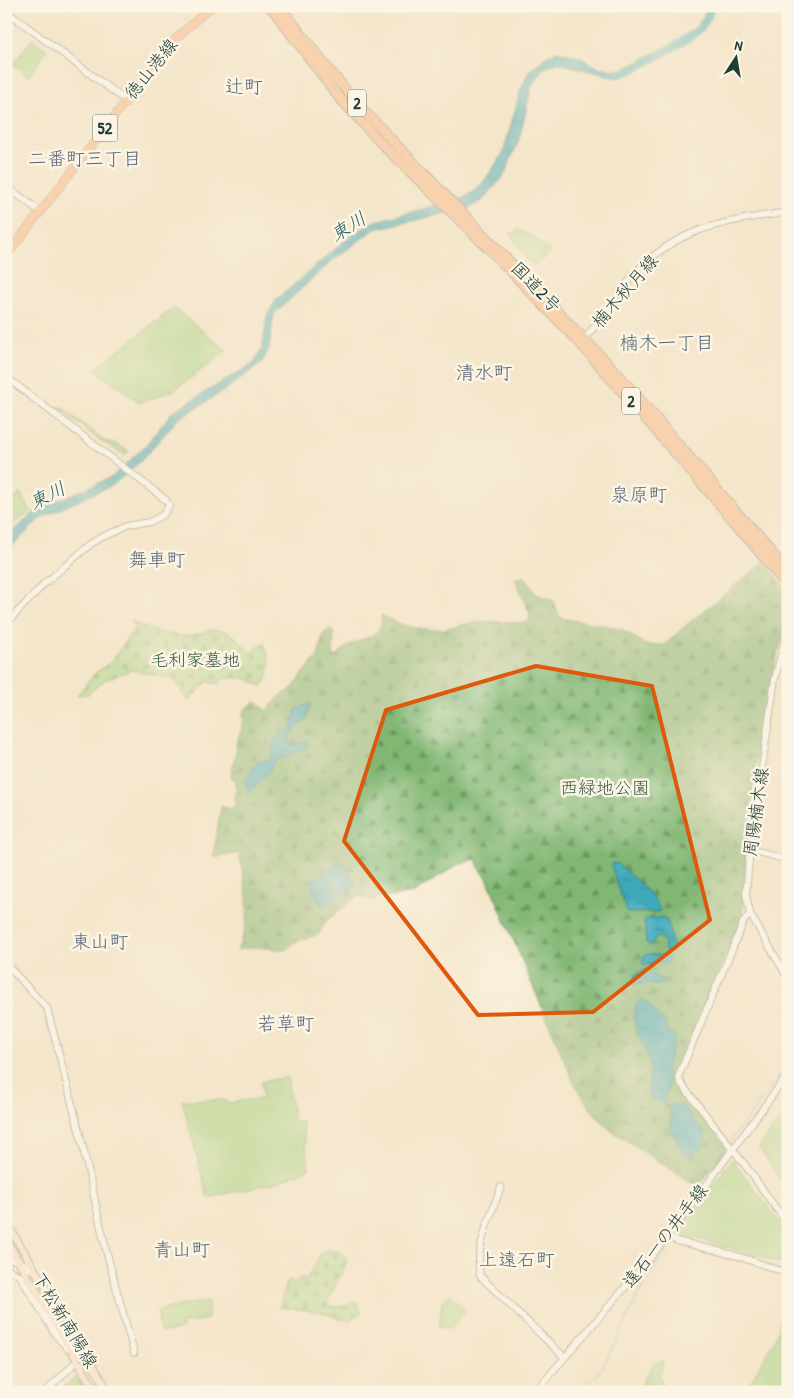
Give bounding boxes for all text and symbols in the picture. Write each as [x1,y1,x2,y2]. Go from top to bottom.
north arrow [712,32,762,82]
street label: 徳山港線 [118,33,183,105]
text: N [733,35,745,55]
district label: 辻町 [225,73,263,99]
road number: 2 [348,90,366,116]
road number: 52 [92,115,118,142]
district label: 二番町三丁目 [28,145,142,171]
water label: 東川 [325,205,371,247]
street label: 楠木秋月線 [586,249,664,333]
street label: 国道2号 [506,256,567,318]
district label: 楠木一丁目 [619,329,715,355]
district label: 清水町 [455,359,513,385]
road number: 2 [622,388,640,414]
water label: 東川 [24,475,70,515]
district label: 泉原町 [610,481,668,507]
district label: 舞車町 [128,546,186,572]
park label: 毛利家墓地 [150,647,240,672]
street label: 周陽楠木線 [737,766,774,858]
park label: 西緑地公園 [560,775,650,800]
district label: 東山町 [71,928,129,954]
district label: 若草町 [257,1010,315,1036]
street label: 遠石一の井手線 [616,1178,713,1293]
district label: 青山町 [153,1236,211,1262]
district label: 上遠石町 [479,1246,555,1272]
street label: 下松新南陽線 [27,1267,104,1372]

